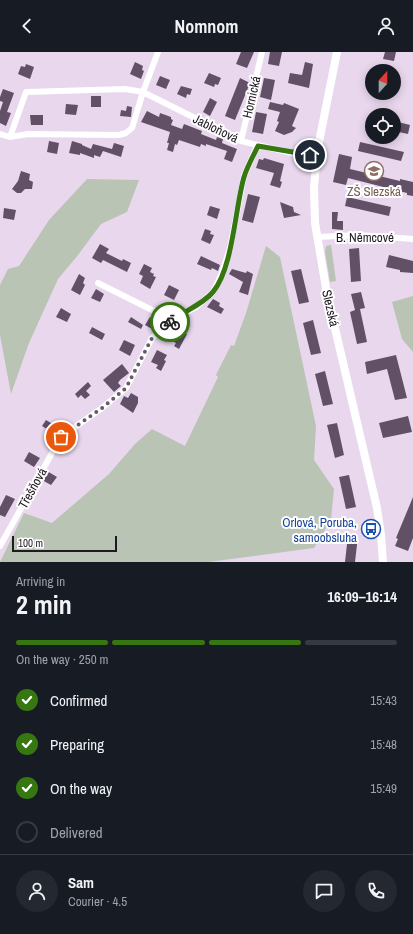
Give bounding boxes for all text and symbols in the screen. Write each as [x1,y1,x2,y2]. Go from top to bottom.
text: Nomnom [175,14,238,39]
icon: back [16,15,38,37]
icon: person [375,15,397,37]
north arrow [365,64,401,100]
map controls [365,64,401,144]
street label: Hornická [238,74,265,120]
button: locate [365,108,401,144]
street label: Jabloňová [190,110,241,147]
pin [293,138,327,172]
icon: home [299,144,321,166]
school or university icon: ZŠ Slezská [363,160,385,182]
place label: ZŠ Slezská [347,183,401,200]
street label: B. Němcové [336,229,394,246]
street label: Slezská [318,288,343,328]
courier [150,302,190,342]
icon: bike [159,311,181,333]
pin [44,420,78,454]
icon: bag [50,426,72,448]
street label: Třešňová [14,465,51,512]
place label: Orlová, Poruba, samoobsluha [282,514,357,546]
bus stop icon: Orlová, Poruba, samoobsluha [360,518,382,540]
scale bar [12,534,117,553]
text: 100 m [18,536,43,550]
text: Arriving in [16,573,65,590]
text: 16:09–16:14 [327,586,397,607]
text: 2 min [16,587,72,622]
text: On the way · 250 m [16,651,108,668]
icon: check [16,689,38,711]
text: Confirmed [50,690,107,711]
text: 15:43 [370,692,397,709]
icon: check [16,733,38,755]
text: Preparing [50,734,104,755]
text: 15:48 [370,736,397,753]
icon: check [16,777,38,799]
text: On the way [50,778,112,799]
text: 15:49 [370,780,397,797]
text: Delivered [50,822,103,843]
button: person [16,870,58,912]
button: chat [303,870,345,912]
button: phone [355,870,397,912]
text: Sam [68,872,94,893]
text: Courier · 4.5 [68,893,127,910]

